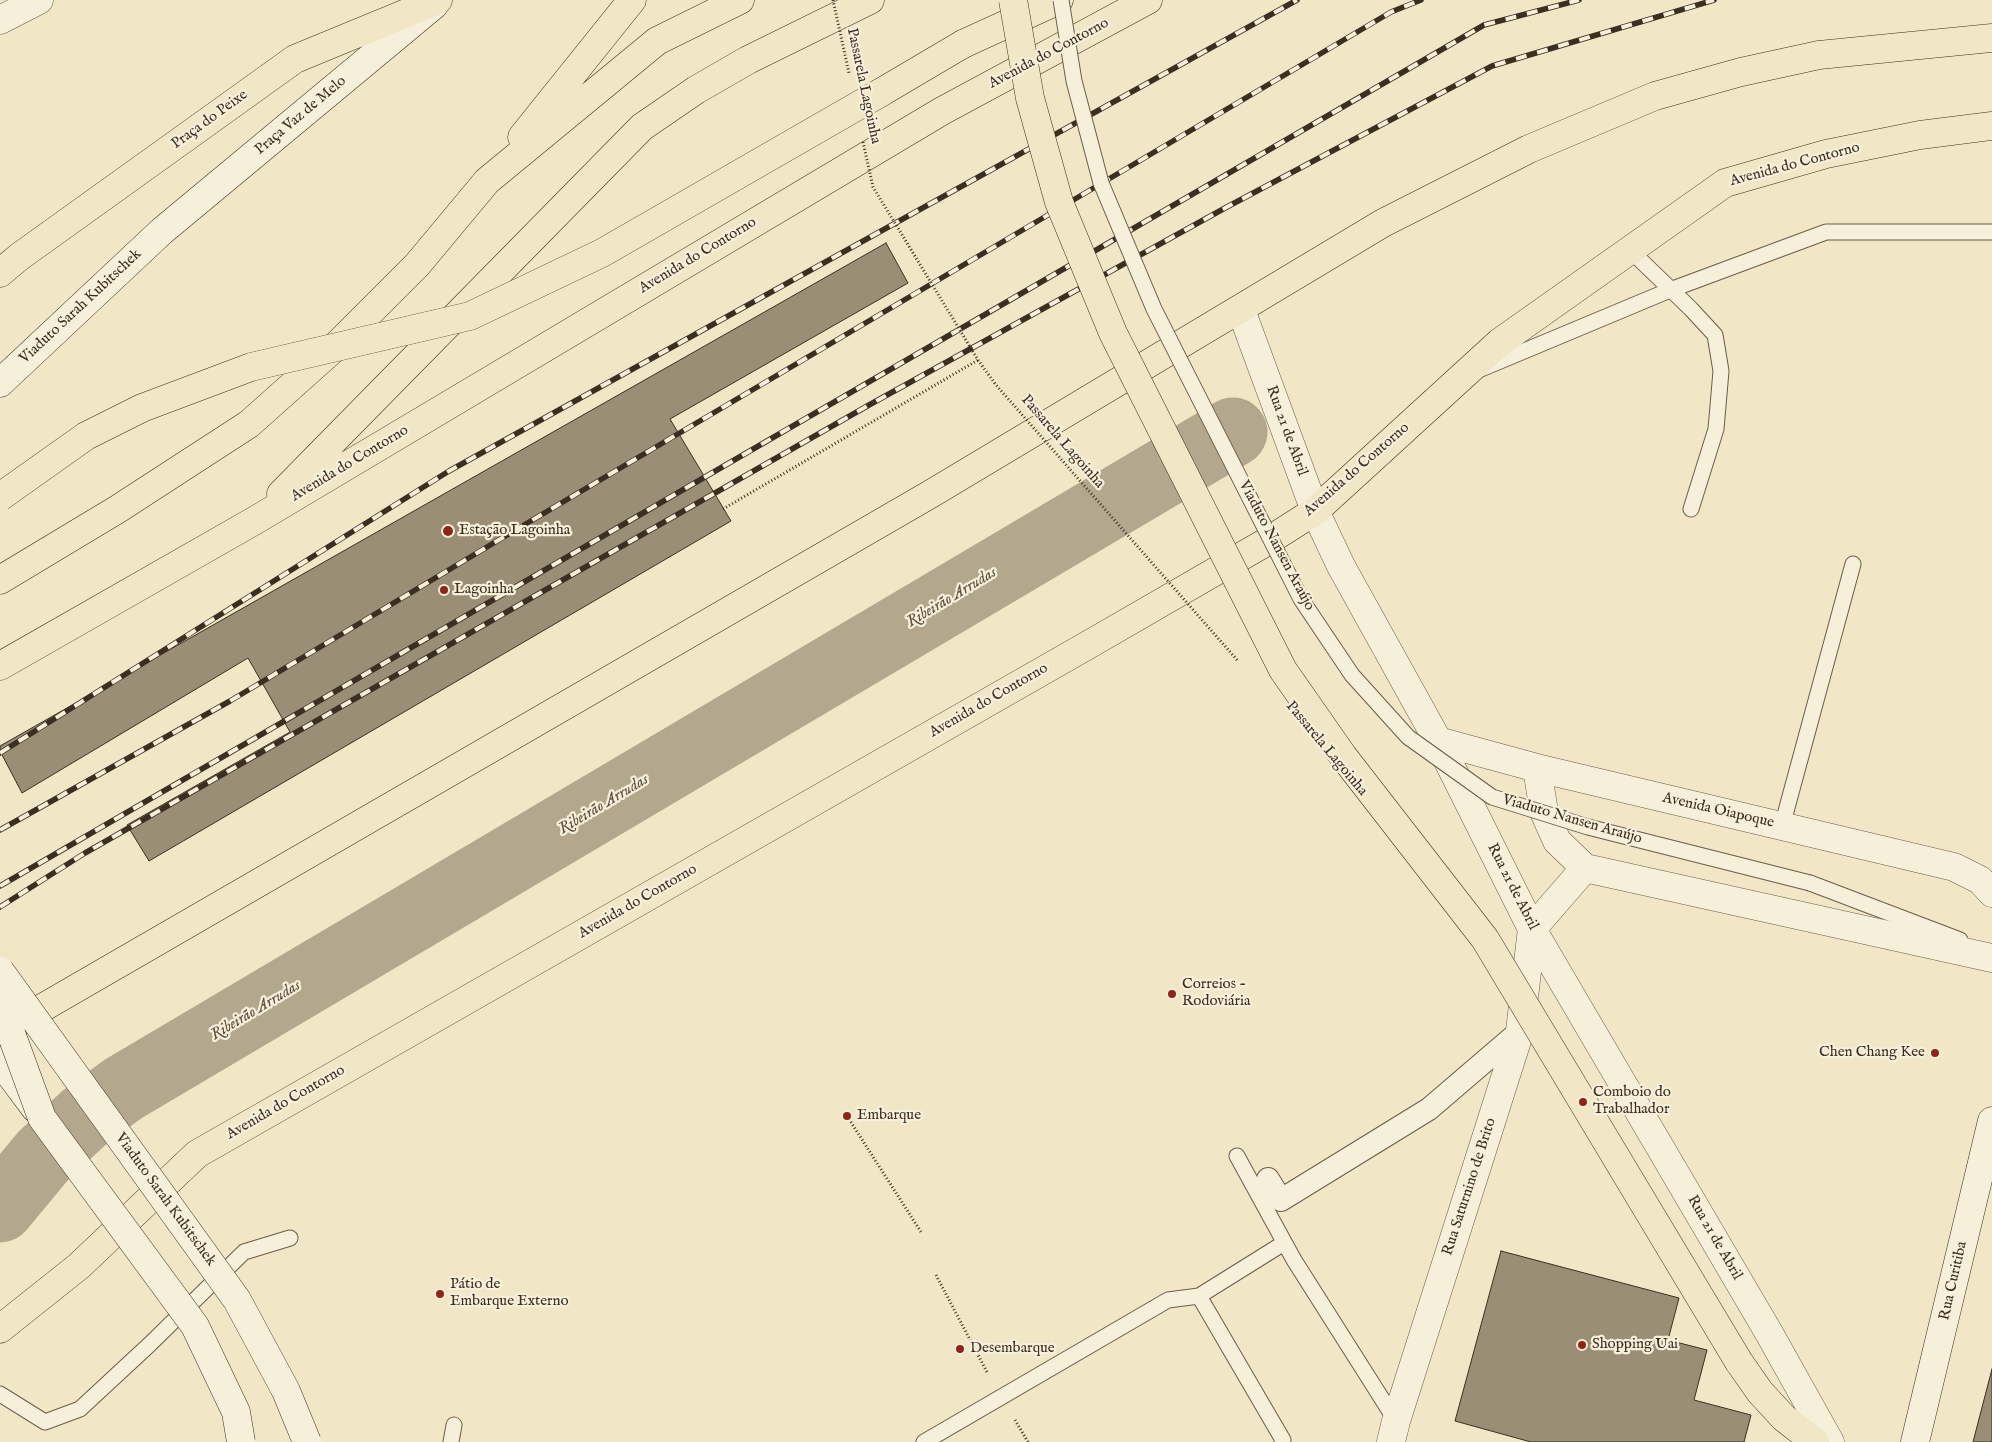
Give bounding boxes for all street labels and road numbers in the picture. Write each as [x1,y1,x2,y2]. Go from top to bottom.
street label: Avenida do Contorno [986,15,1112,93]
street label: Passarela Lagoinha [842,26,884,146]
street label: Praça Vaz de Melo [252,73,350,159]
street label: Praça do Peixe [168,86,252,154]
street label: Avenida do Contorno [1728,139,1862,191]
street label: Avenida do Contorno [636,214,760,298]
street label: Viaduto Sarah Kubitschek [16,246,146,368]
street label: Rua 21 de Abril [1261,383,1311,479]
street label: Passarela Lagoinha [1016,392,1108,492]
street label: Avenida do Contorno [1301,419,1413,521]
street label: Avenida do Contorno [288,422,412,506]
street label: Viaduto Nansen Araújo [1234,478,1318,614]
street label: Avenida do Contorno [927,660,1051,742]
street label: Passarela Lagoinha [1281,698,1371,800]
street label: Avenida Oiapoque [1660,789,1776,833]
street label: Viaduto Nansen Araújo [1500,791,1644,849]
street label: Rua 21 de Abril [1482,841,1542,933]
street label: Avenida do Contorno [576,861,700,943]
street label: Avenida do Contorno [224,1062,348,1144]
street label: Rua Saturnino de Brito [1439,1116,1501,1258]
street label: Viaduto Sarah Kubitschek [111,1130,219,1270]
street label: Rua 21 de Abril [1683,1193,1745,1283]
street label: Rua Curitiba [1936,1240,1972,1322]

